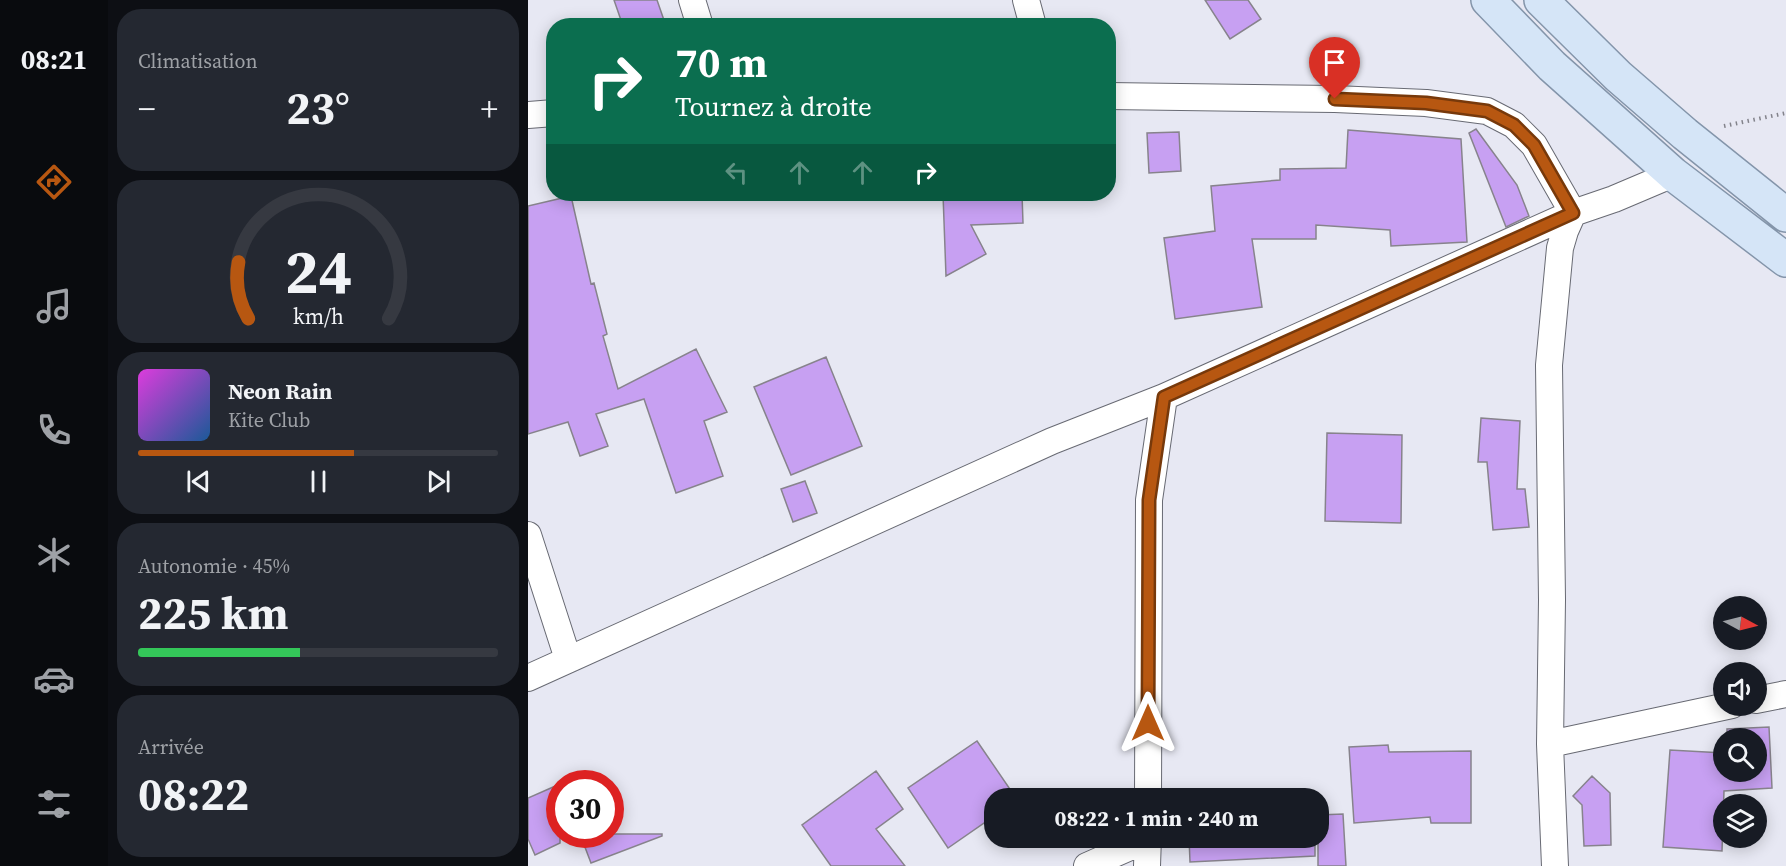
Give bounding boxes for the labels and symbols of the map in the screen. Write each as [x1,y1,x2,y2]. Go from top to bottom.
pin [1309,37,1360,99]
north arrow [1713,596,1767,650]
position arrow [1116,691,1180,755]
speed limit sign: 30 [546,770,624,848]

